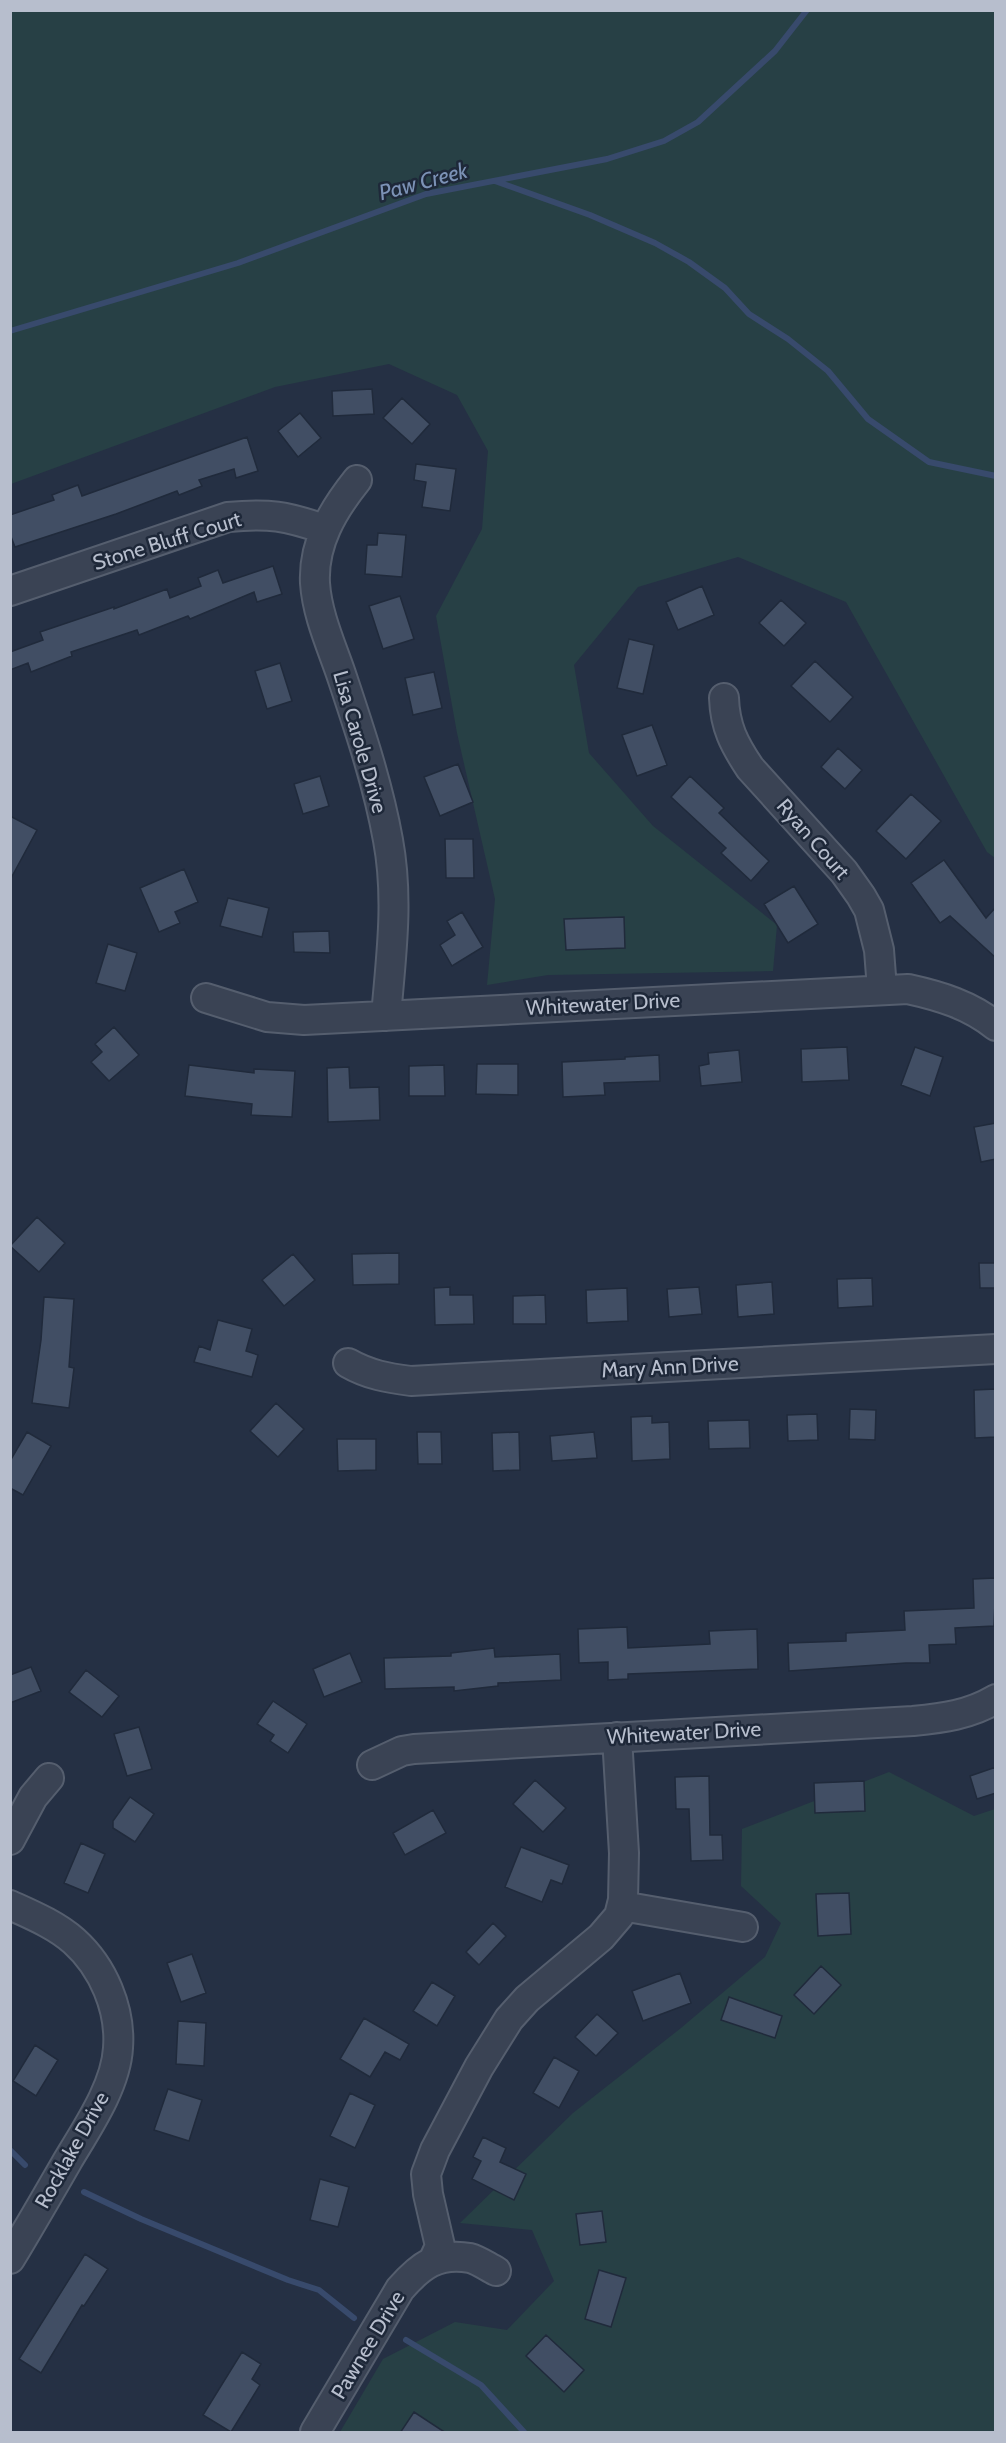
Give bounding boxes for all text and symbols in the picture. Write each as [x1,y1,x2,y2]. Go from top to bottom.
water label: Paw Creek [376,157,471,206]
street label: Stone Bluff Court [90,506,244,575]
street label: Lisa Carole Drive [328,668,393,816]
street label: Ryan Court [772,793,855,884]
street label: Whitewater Drive [525,987,681,1020]
street label: Mary Ann Drive [601,1350,739,1383]
street label: Whitewater Drive [606,1716,762,1749]
street label: Rocklake Drive [29,2087,114,2212]
street label: Pawnee Drive [325,2286,410,2403]

